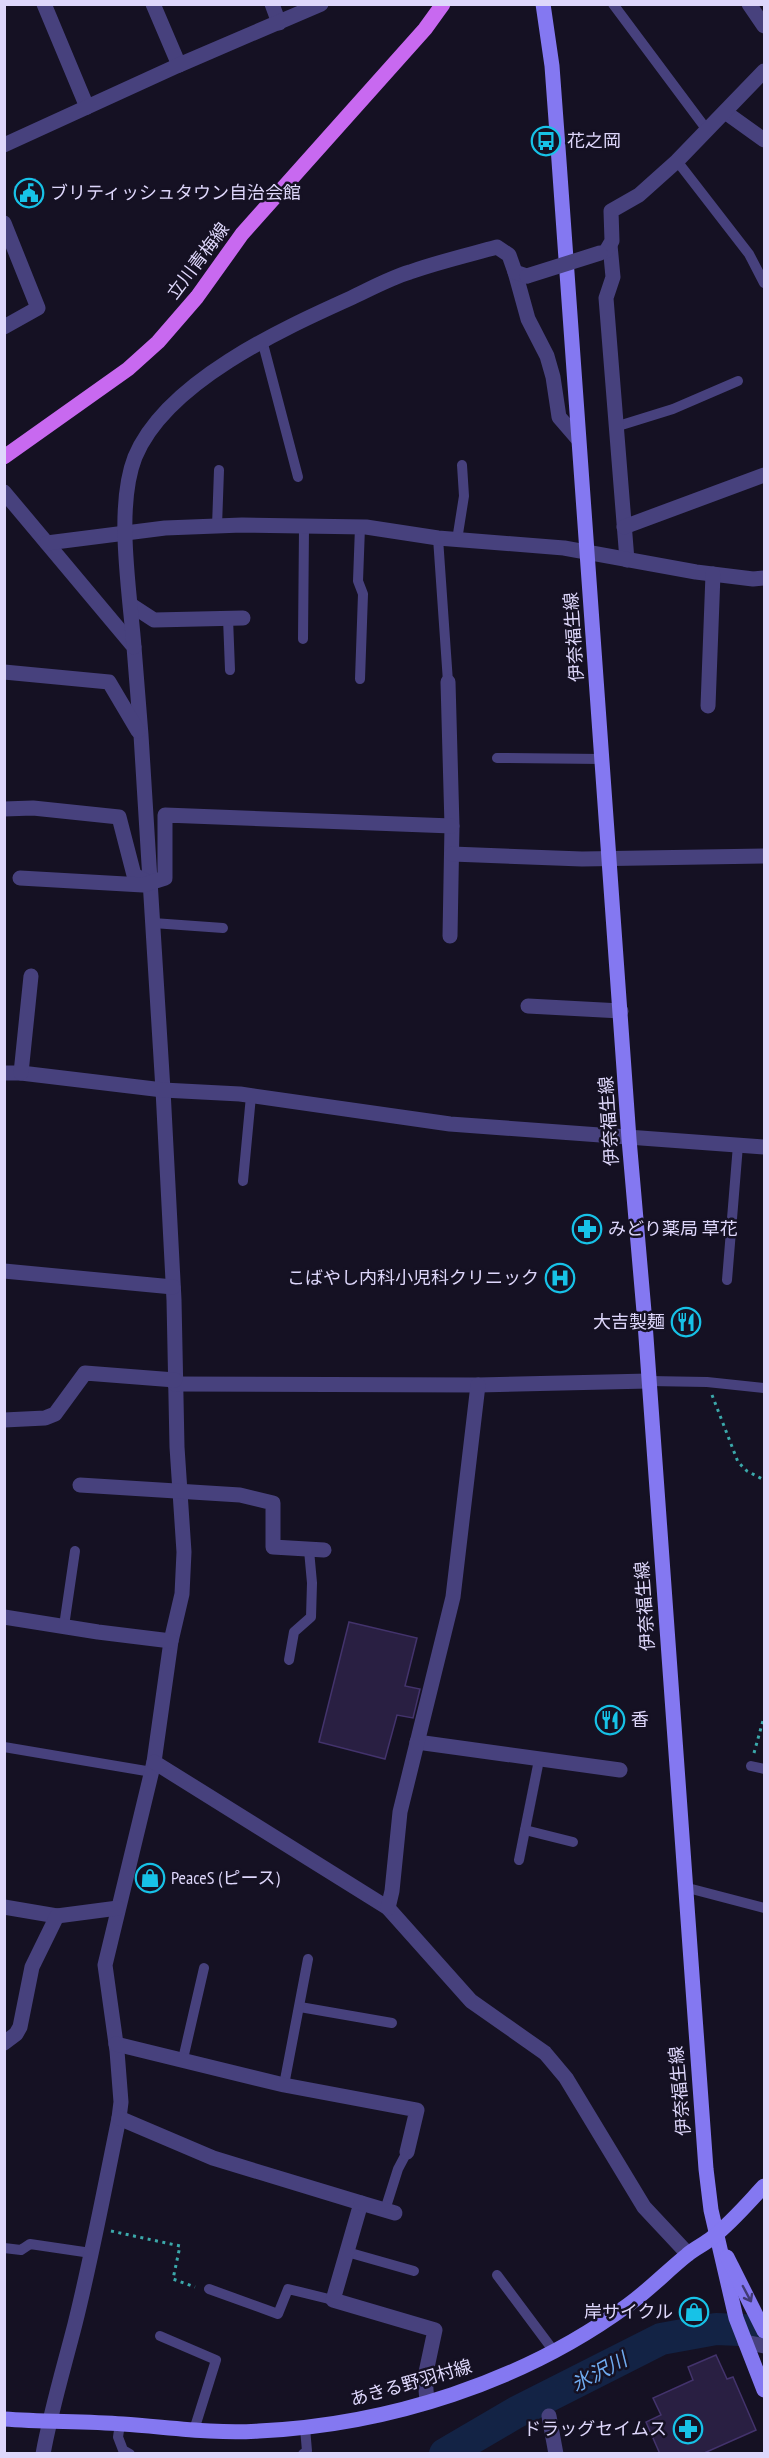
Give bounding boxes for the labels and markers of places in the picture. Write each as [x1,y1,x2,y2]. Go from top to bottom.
bus stop icon: 花之岡 [530,125,562,157]
place label: 花之岡 [567,129,621,152]
public building icon: ブリティッシュタウン自治会館 [13,177,45,209]
place label: ブリティッシュタウン自治会館 [50,181,301,204]
pharmacy icon: みどり薬局 草花 [571,1213,603,1245]
place label: みどり薬局 草花 [608,1217,738,1240]
hospital icon: こばやし内科小児科クリニック [544,1262,576,1294]
place label: こばやし内科小児科クリニック [287,1266,539,1289]
restaurant icon: 大吉製麺 [670,1306,702,1338]
place label: 大吉製麺 [593,1310,665,1333]
restaurant icon: 香 [594,1704,626,1736]
place label: 香 [631,1708,649,1731]
shop icon: PeaceS (ピース) [134,1862,166,1894]
place label: PeaceS (ピース) [171,1866,281,1889]
shop icon: 岸サイクル [678,2296,710,2328]
place label: 岸サイクル [584,2300,673,2323]
pharmacy icon: ドラッグセイムス [672,2413,704,2445]
place label: ドラッグセイムス [523,2417,667,2440]

